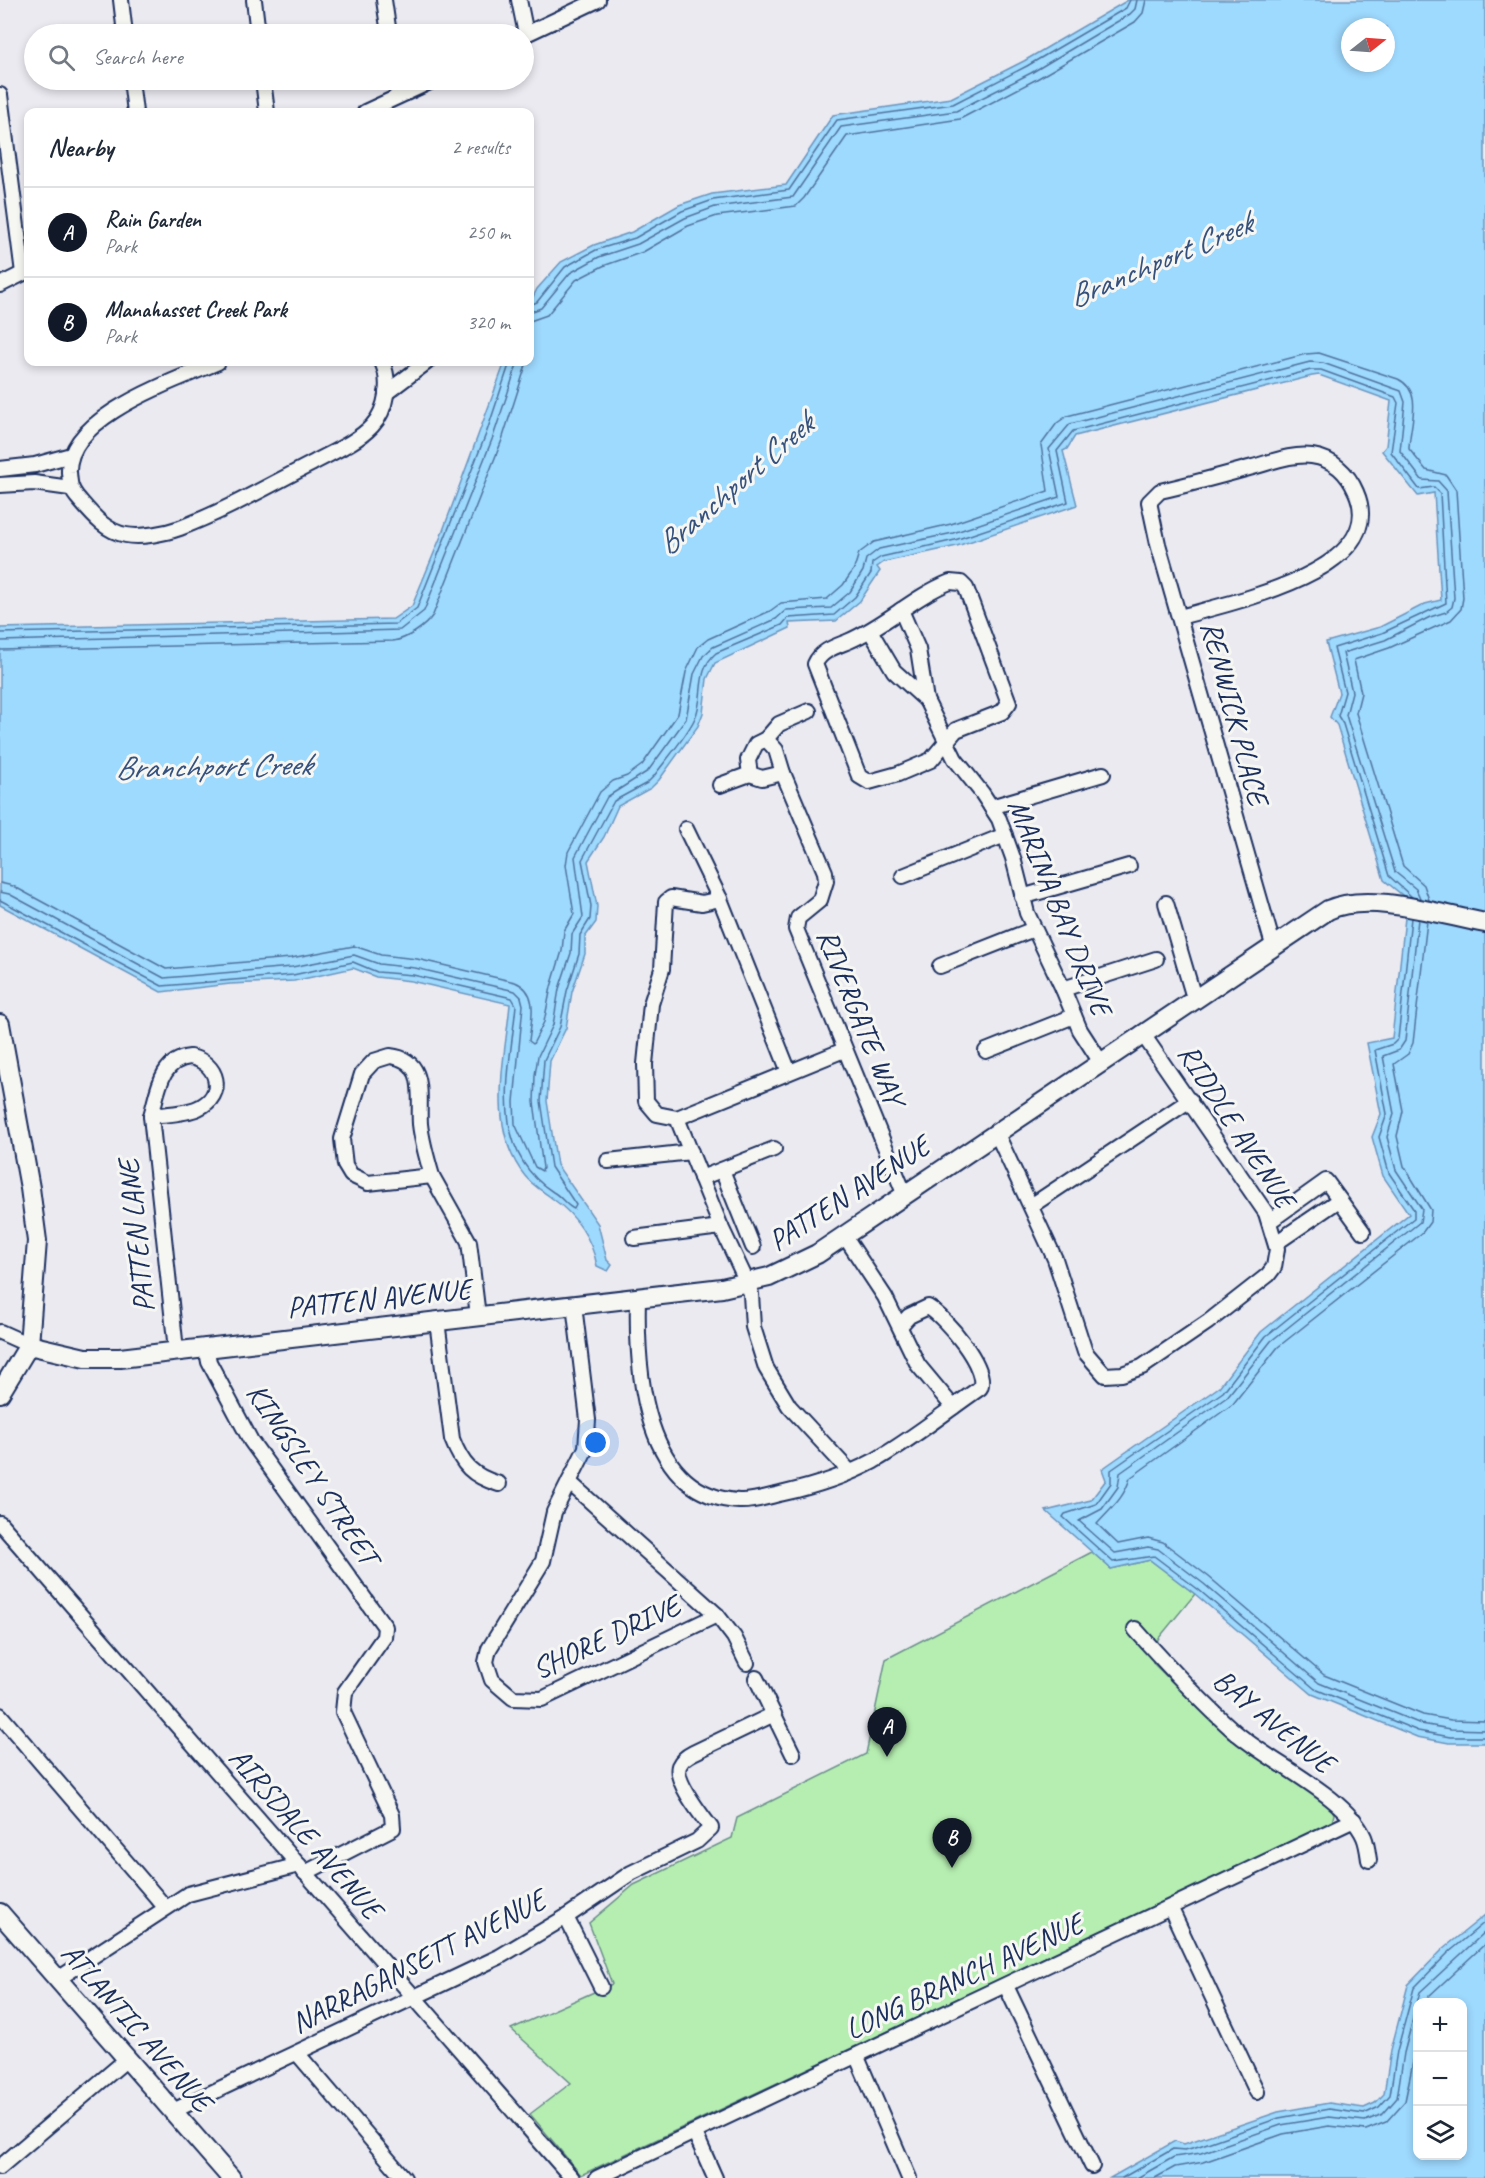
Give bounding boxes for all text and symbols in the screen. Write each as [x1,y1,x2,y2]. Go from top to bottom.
north arrow [1341,18,1395,72]
search box [24,24,534,90]
icon: search [45,41,78,74]
text: Search here [93,43,183,71]
text: Nearby [48,131,113,164]
text: 2 results [451,135,510,160]
water label: Branchport Creek [1062,200,1264,317]
text: Rain Garden [105,206,201,234]
text: A [62,220,73,245]
text: 250 m [467,220,510,245]
text: Park [105,234,137,259]
text: Manahasset Creek Park [105,296,287,324]
text: B [62,310,73,335]
text: 320 m [467,310,510,335]
text: Park [105,324,137,349]
water label: Branchport Creek [648,400,827,564]
street label: RENWICK PLACE [1192,617,1279,813]
water label: Branchport Creek [115,744,317,788]
street label: MARINA BAY DRIVE [999,793,1122,1024]
street label: RIVERGATE WAY [808,923,916,1116]
street label: RIDDLE AVENUE [1170,1037,1306,1218]
street label: PATTEN AVENUE [761,1125,940,1259]
street label: PATTEN LANE [109,1154,163,1314]
street label: PATTEN AVENUE [285,1269,477,1327]
street label: KINGSLEY STREET [238,1376,391,1577]
your location [581,1428,610,1457]
street label: SHORE DRIVE [526,1585,690,1688]
street label: BAY AVENUE [1206,1661,1345,1784]
pin: A [868,1708,906,1757]
street label: AIRSDALE AVENUE [221,1739,393,1929]
pin: B [932,1818,972,1868]
street label: NARRAGANSETT AVENUE [284,1879,555,2042]
street label: LONG BRANCH AVENUE [839,1903,1092,2048]
street label: ATLANTIC AVENUE [53,1935,223,2122]
map controls [1413,1998,1467,2160]
button: + [1413,1998,1467,2052]
button: − [1413,2052,1467,2106]
button: layers [1413,2106,1467,2160]

